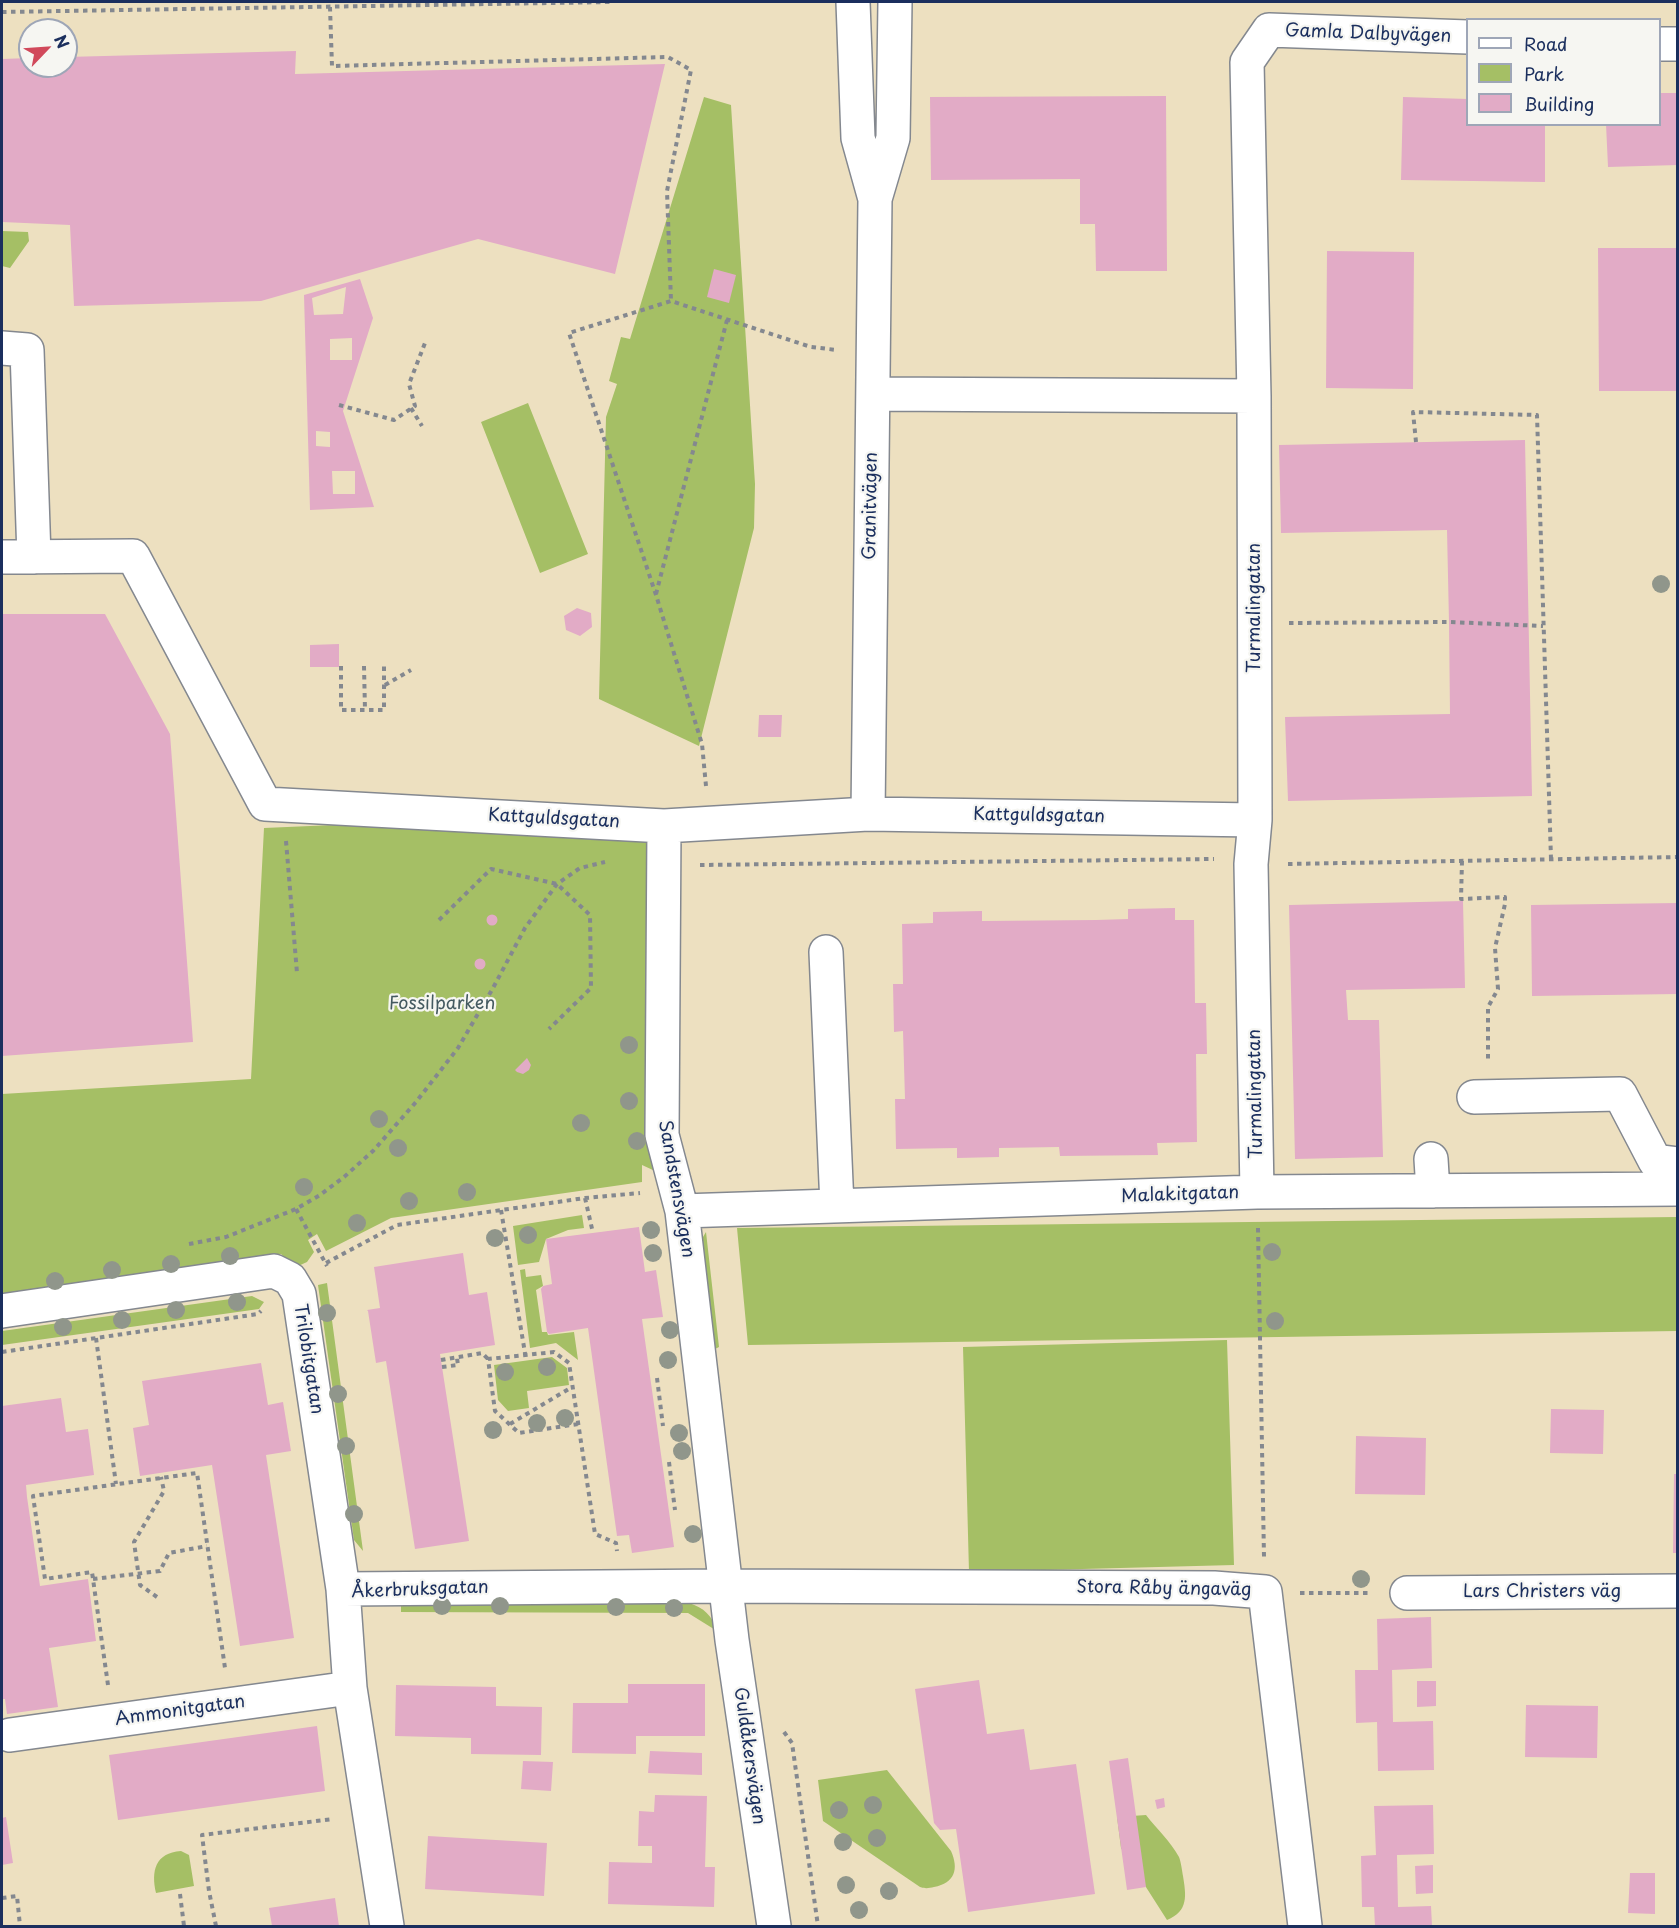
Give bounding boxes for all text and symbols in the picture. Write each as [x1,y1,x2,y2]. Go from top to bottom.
north arrow [18,18,78,78]
legend [1466,18,1661,126]
street label: Gamla Dalbyvägen [1284,20,1452,48]
text: N [49,30,76,52]
text: Road [1524,30,1568,57]
text: Park [1524,60,1564,87]
text: Building [1524,90,1594,117]
street label: Granitvägen [859,452,883,560]
street label: Turmalingatan [1244,543,1266,673]
street label: Kattguldsgatan [973,804,1105,828]
street label: Kattguldsgatan [488,805,620,833]
park label: Fossilparken [389,993,495,1015]
street label: Turmalingatan [1244,1029,1268,1159]
street label: Sandstensvägen [653,1118,699,1260]
street label: Malakitgatan [1121,1182,1239,1208]
street label: Trilobitgatan [289,1302,327,1416]
street label: Åkerbruksgatan [351,1577,489,1603]
street label: Stora Råby ängaväg [1076,1577,1252,1601]
street label: Lars Christers väg [1463,1581,1621,1603]
street label: Guldåkersvägen [729,1686,769,1826]
street label: Ammonitgatan [114,1691,246,1731]

